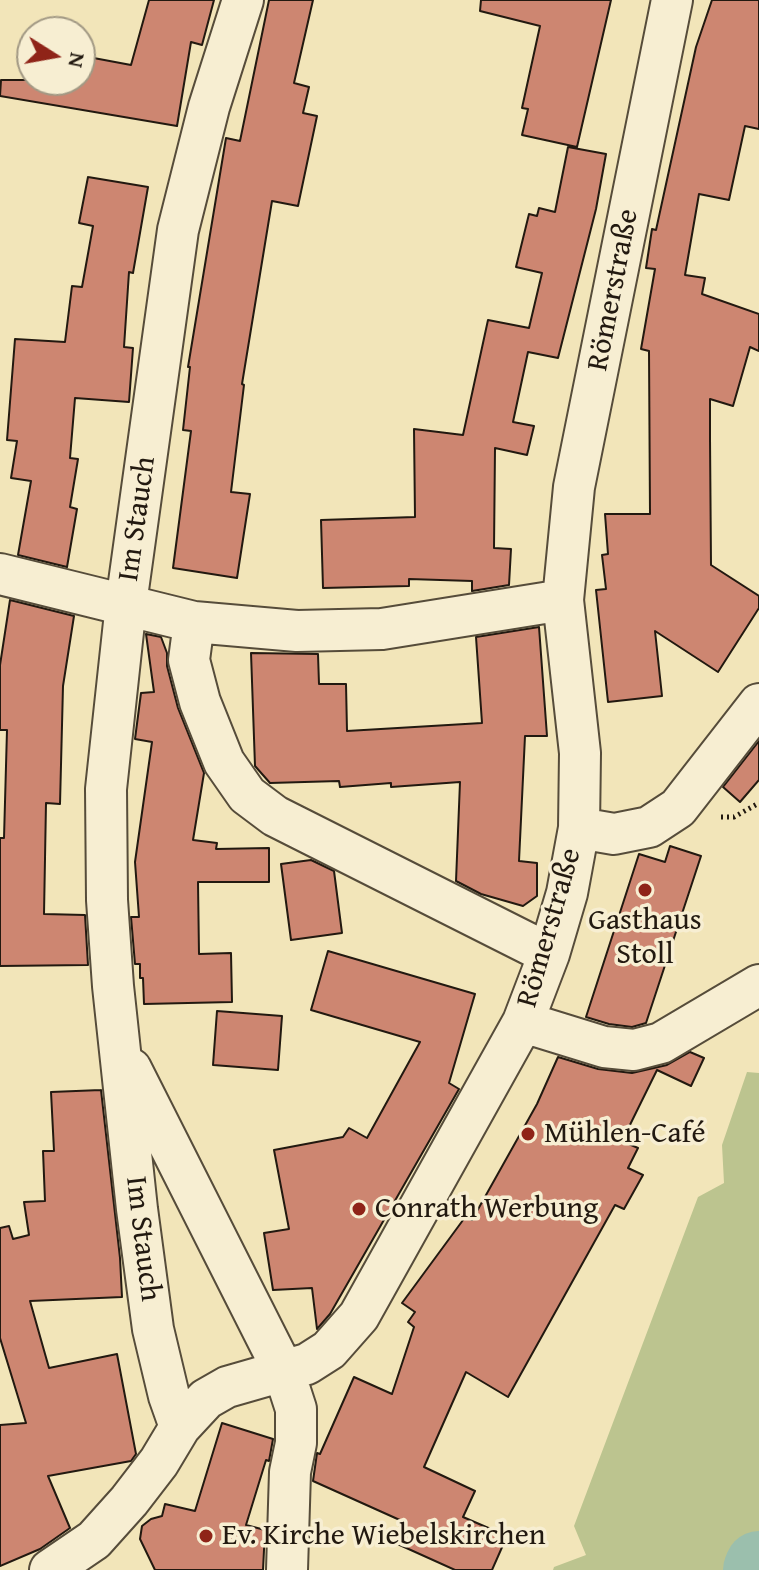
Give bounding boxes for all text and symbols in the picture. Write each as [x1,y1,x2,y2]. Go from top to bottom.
north arrow [16,16,96,96]
text: N [60,50,95,70]
street label: Römerstraße [581,206,647,374]
street label: Im Stauch [111,454,165,584]
street label: Römerstraße [510,844,590,1012]
marker: Gasthaus Stoll [636,881,654,899]
place label: Gasthaus Stoll [588,903,702,974]
place label: Mühlen-Café [544,1116,705,1152]
marker: Mühlen-Café [519,1125,537,1143]
street label: Im Stauch [116,1174,168,1304]
place label: Conrath Werbung [375,1191,598,1227]
marker: Conrath Werbung [350,1200,368,1218]
place label: Ev. Kirche Wiebelskirchen [222,1518,546,1554]
marker: Ev. Kirche Wiebelskirchen [197,1527,215,1545]

